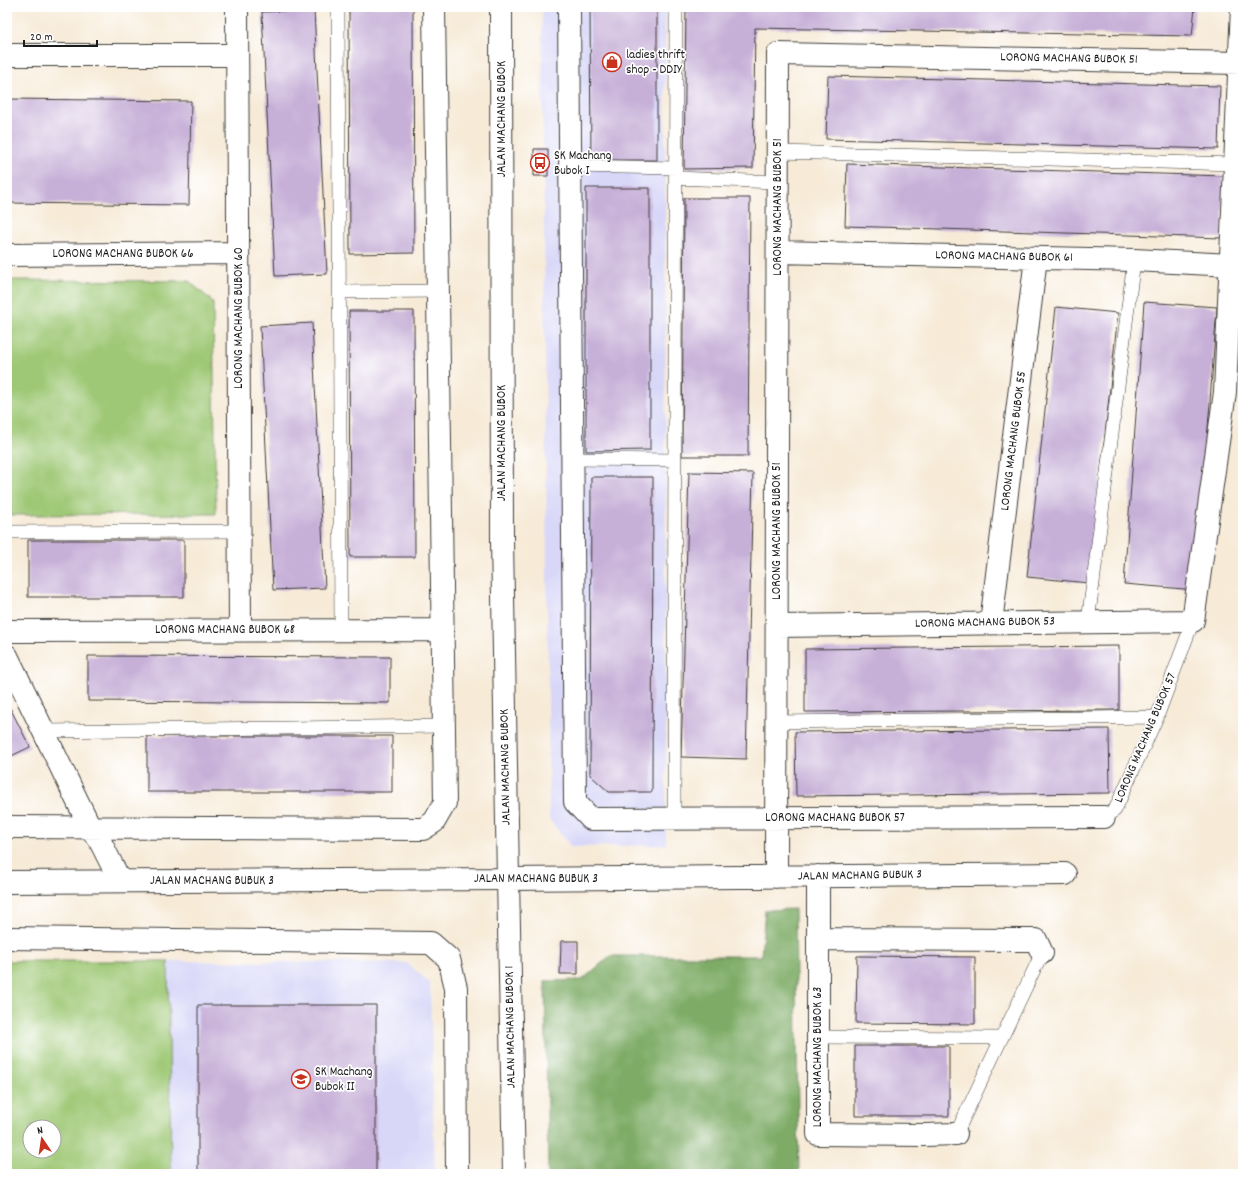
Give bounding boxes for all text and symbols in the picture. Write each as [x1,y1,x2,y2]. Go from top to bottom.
scale bar [24,22,97,48]
text: 20 m [30,29,53,46]
place label: ladies thrift shop - DDIY [626,46,685,80]
street label: LORONG MACHANG BUBOK 51 [1000,48,1138,70]
shop icon: ladies thrift shop - DDIY [601,51,623,73]
street label: JALAN MACHANG BUBOK [493,61,512,177]
street label: LORONG MACHANG BUBOK 51 [769,138,788,276]
place label: SK Machang Bubok I [554,147,612,181]
bus stop icon: SK Machang Bubok I [529,152,551,174]
street label: LORONG MACHANG BUBOK 66 [52,245,194,264]
street label: LORONG MACHANG BUBOK 61 [935,246,1073,268]
street label: LORONG MACHANG BUBOK 60 [230,247,249,389]
street label: LORONG MACHANG BUBOK 55 [996,370,1032,512]
street label: JALAN MACHANG BUBOK [493,385,512,501]
street label: LORONG MACHANG BUBOK 51 [768,462,787,600]
street label: LORONG MACHANG BUBOK 53 [915,612,1055,634]
street label: LORONG MACHANG BUBOK 68 [155,621,295,640]
street label: LORONG MACHANG BUBOK 57 [1110,670,1182,806]
street label: JALAN MACHANG BUBOK [495,709,517,825]
street label: LORONG MACHANG BUBOK 57 [765,809,905,828]
street label: JALAN MACHANG BUBUK 3 [798,865,922,887]
street label: JALAN MACHANG BUBUK 3 [474,870,598,889]
street label: JALAN MACHANG BUBUK 3 [150,872,274,891]
street label: JALAN MACHANG BUBOK 1 [500,966,522,1088]
street label: LORONG MACHANG BUBOK 63 [809,987,828,1127]
place label: SK Machang Bubok II [315,1063,373,1097]
school or university icon: SK Machang Bubok II [290,1068,312,1090]
north arrow [22,1119,62,1159]
text: N [36,1123,45,1140]

